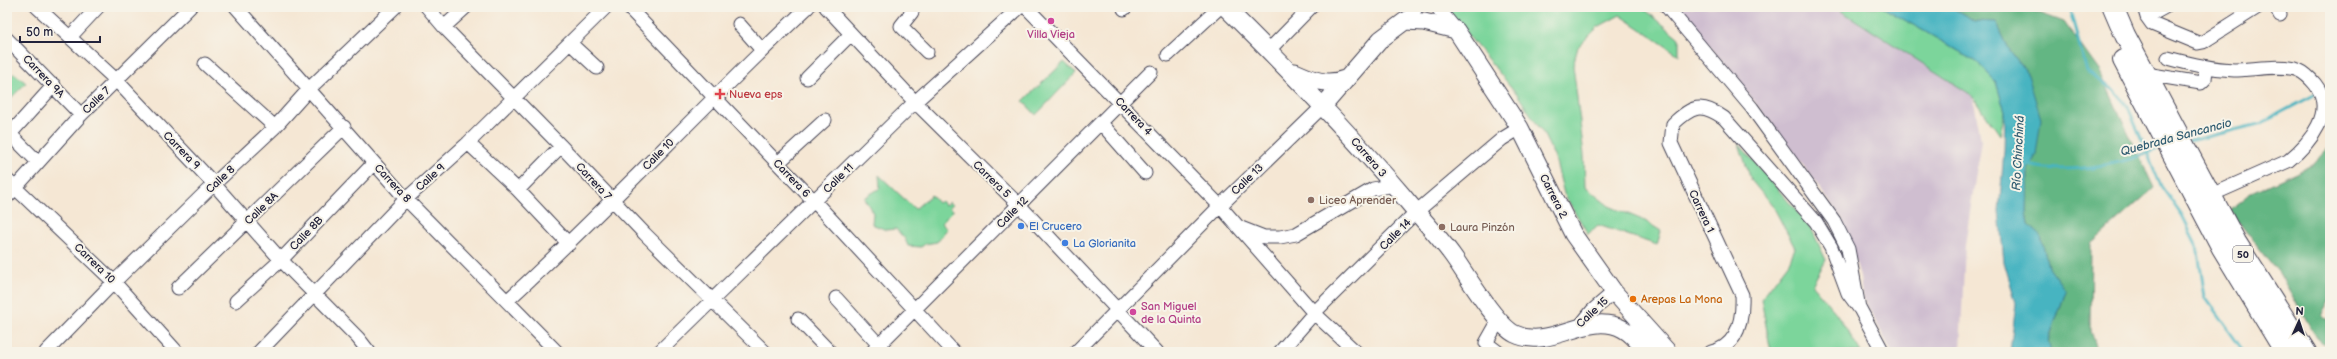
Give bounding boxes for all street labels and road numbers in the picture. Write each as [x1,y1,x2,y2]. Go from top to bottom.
street label: Carrera 9A [20,52,67,101]
street label: Calle 7 [80,84,113,117]
street label: Carrera 4 [1112,95,1155,138]
street label: Carrera 9 [160,129,203,172]
street label: Carrera 3 [1348,135,1389,180]
street label: Calle 10 [640,136,677,173]
street label: Carrera 6 [770,157,813,200]
street label: Carrera 5 [970,158,1013,201]
street label: Carrera 7 [573,160,615,203]
street label: Carrera 8 [372,161,414,205]
street label: Calle 9 [413,161,448,194]
street label: Calle 11 [821,161,856,196]
street label: Calle 13 [1229,161,1266,198]
street label: Calle 8 [203,163,237,196]
street label: Carrera 2 [1537,172,1570,221]
street label: Carrera 1 [1686,188,1717,235]
street label: Calle 8A [242,189,281,227]
street label: Calle 12 [994,194,1031,231]
street label: Calle 8B [287,213,326,253]
street label: Calle 14 [1377,216,1414,253]
street label: Carrera 10 [71,241,118,286]
road number: 50 [2233,246,2253,262]
street label: Calle 15 [1574,294,1611,330]

